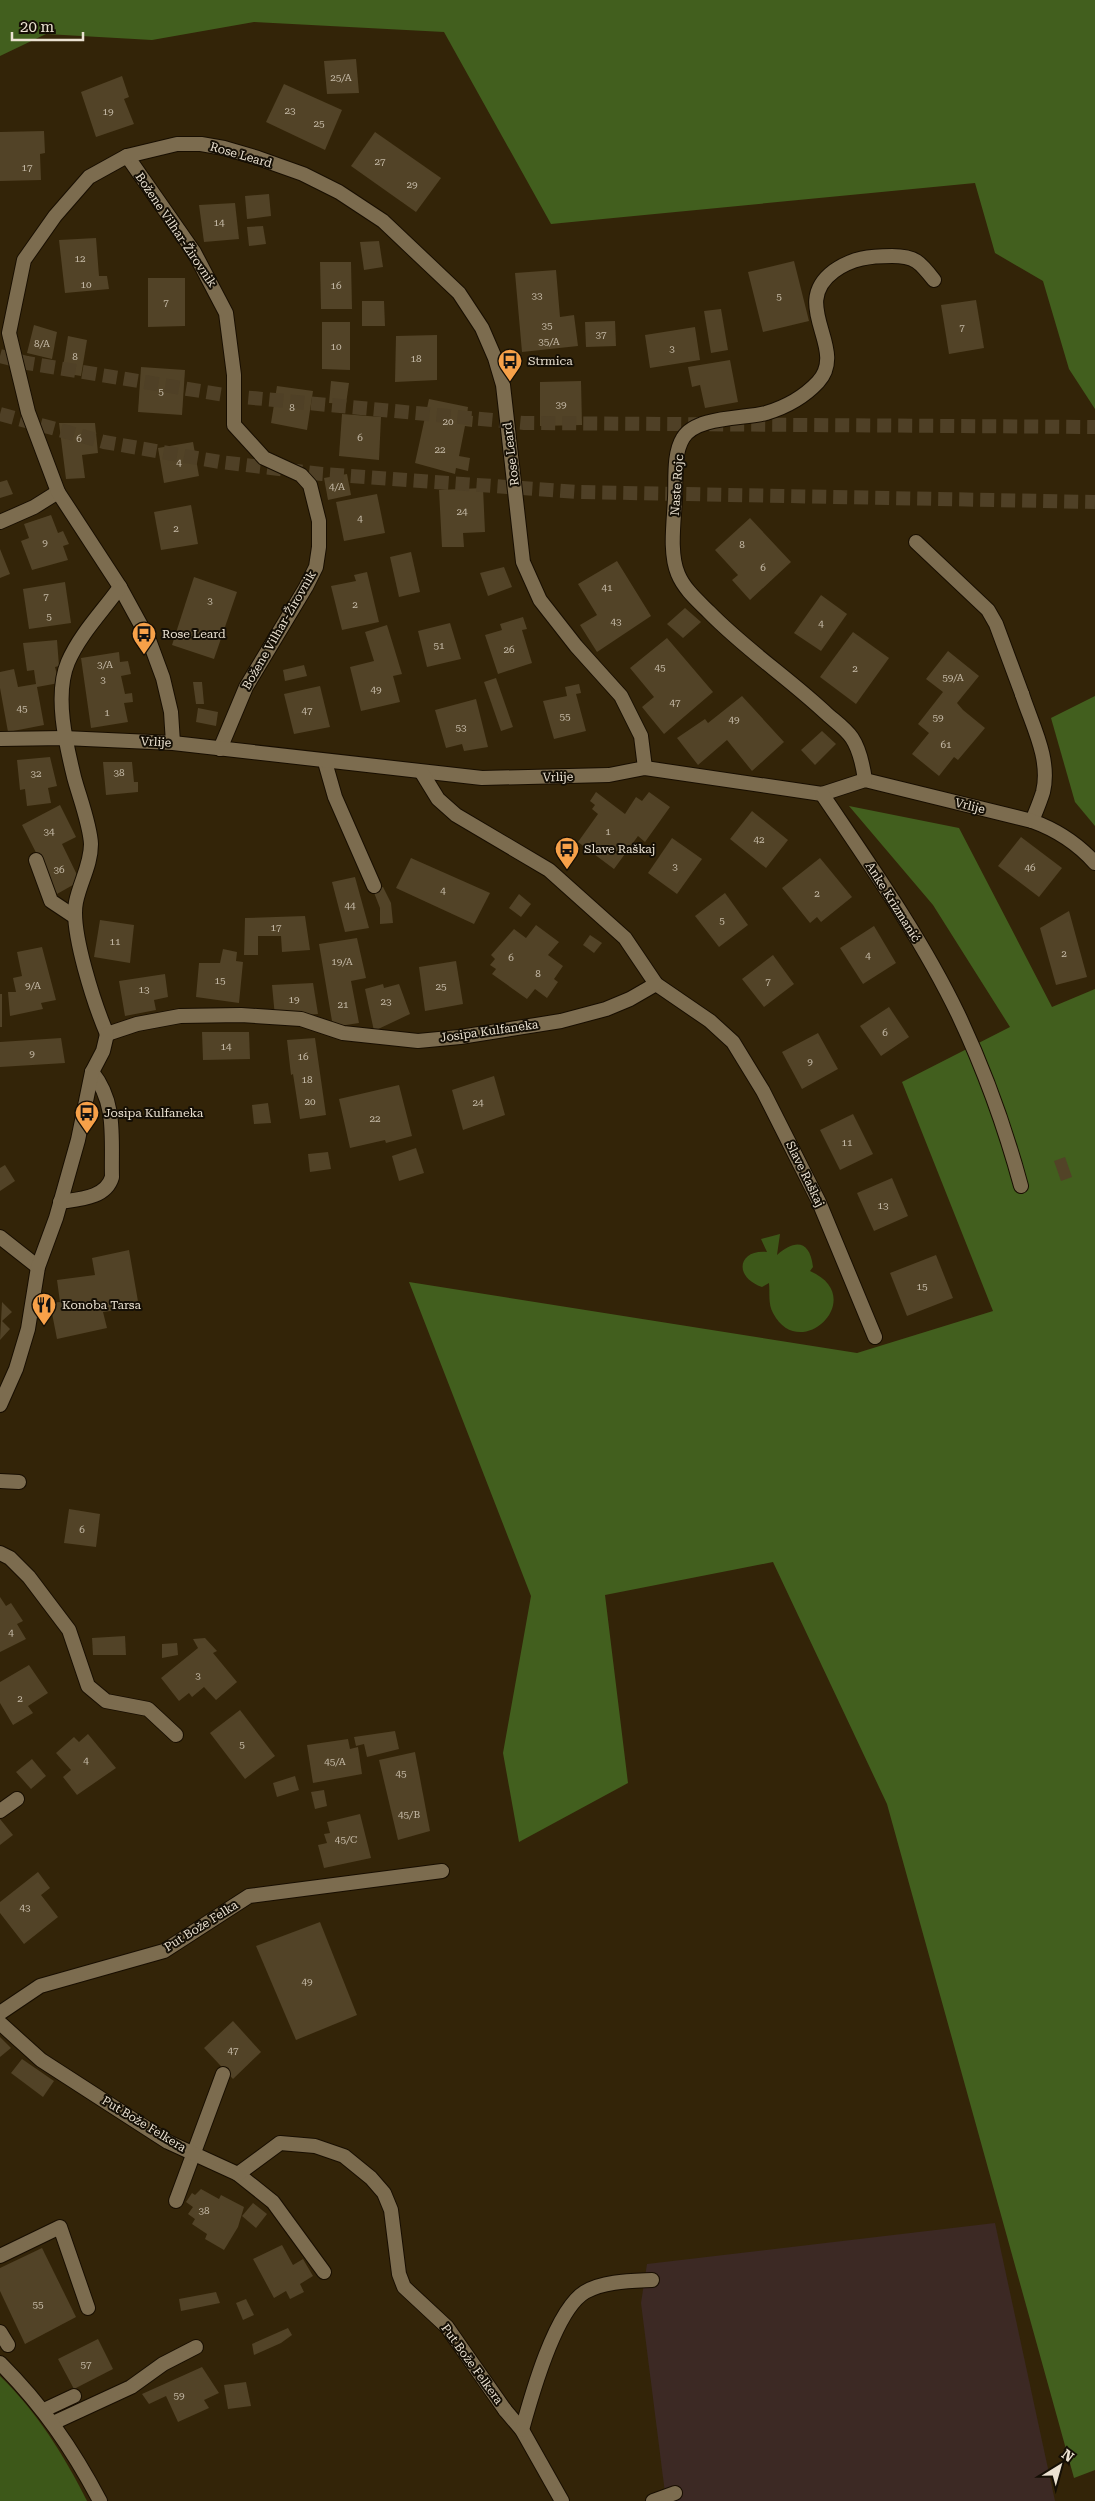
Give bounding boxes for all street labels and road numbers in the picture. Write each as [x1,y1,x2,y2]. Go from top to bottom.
street label: Rose Leard [208,139,274,171]
street label: Božene Vilhar-Žirovnik [132,170,220,290]
street label: Rose Leard [500,421,522,487]
street label: Naste Rojc [668,454,686,516]
street label: Božene Vilhar-Žirovnik [239,568,319,692]
street label: Vrlije [140,734,172,750]
street label: Vrlije [543,770,574,784]
street label: Vrlije [953,795,987,817]
street label: Anke Krizmanić [863,859,923,945]
street label: Josipa Kulfaneka [439,1017,540,1045]
street label: Slave Raškaj [783,1139,827,1209]
street label: Put Bože Felka [162,1898,241,1954]
street label: Put Bože Felkera [99,2093,189,2155]
street label: Put Bože Felkera [438,2321,506,2407]

